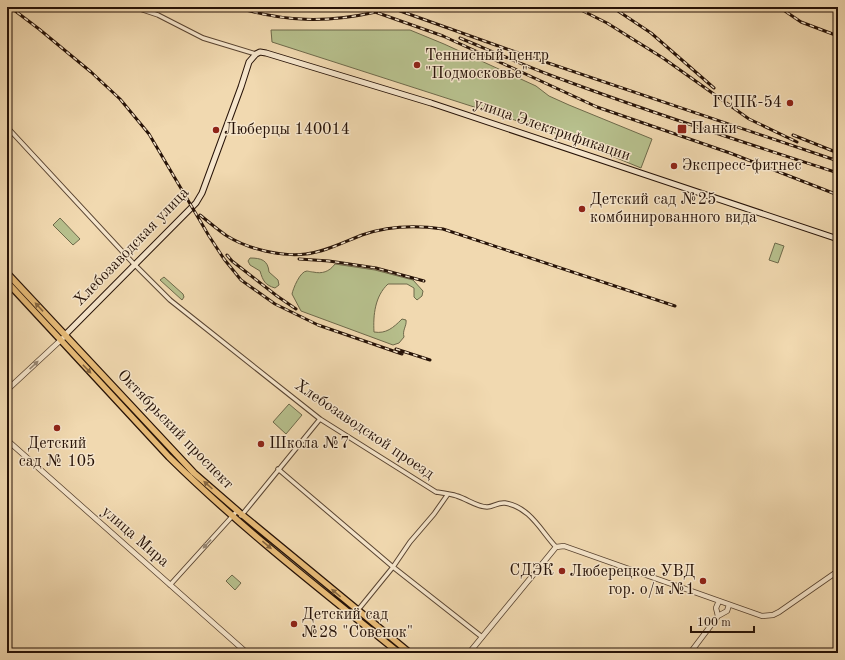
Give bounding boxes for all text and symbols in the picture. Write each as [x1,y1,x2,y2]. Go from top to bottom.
place label: Теннисный центр "Подмосковье" [425,48,549,82]
marker: Теннисный центр "Подмосковье" [412,60,422,70]
place label: ГСПК-54 [712,95,782,111]
street label: улица Электрификации [472,96,632,164]
marker: ГСПК-54 [785,98,795,108]
place label: Панки [691,121,737,137]
place label: Люберцы 140014 [224,122,350,138]
marker: Панки [676,123,688,135]
marker: Люберцы 140014 [211,125,221,135]
place label: Экспресс-фитнес [682,158,801,174]
marker: Экспресс-фитнес [669,161,679,171]
street label: Хлебозаводская улица [71,185,193,309]
place label: Детский сад №25 комбинированного вида [590,192,757,226]
marker: Детский сад №25 комбинированного вида [577,204,587,214]
one-way arrow [34,302,43,312]
one-way arrow [29,360,39,370]
one-way arrow [82,364,92,374]
street label: Октябрьский проспект [114,367,236,493]
street label: Хлебозаводской проезд [291,377,437,483]
marker: Детский сад № 105 [52,423,62,433]
place label: Детский сад № 105 [19,436,95,470]
place label: Школа №7 [269,436,349,452]
marker: Школа №7 [256,439,266,449]
one-way arrow [203,481,213,490]
street label: улица Мира [98,504,172,571]
one-way arrow [202,539,212,549]
one-way arrow [262,540,272,549]
place label: СДЭК [510,563,554,579]
place label: Люберецкое УВД гор. о/м №1 [570,564,695,598]
marker: СДЭК [557,566,567,576]
marker: Люберецкое УВД гор. о/м №1 [698,576,708,586]
one-way arrow [331,589,342,598]
place label: Детский сад №28 "Совенок" [302,607,413,641]
scale bar [691,608,754,634]
text: 100 m [697,617,731,629]
marker: Детский сад №28 "Совенок" [289,619,299,629]

